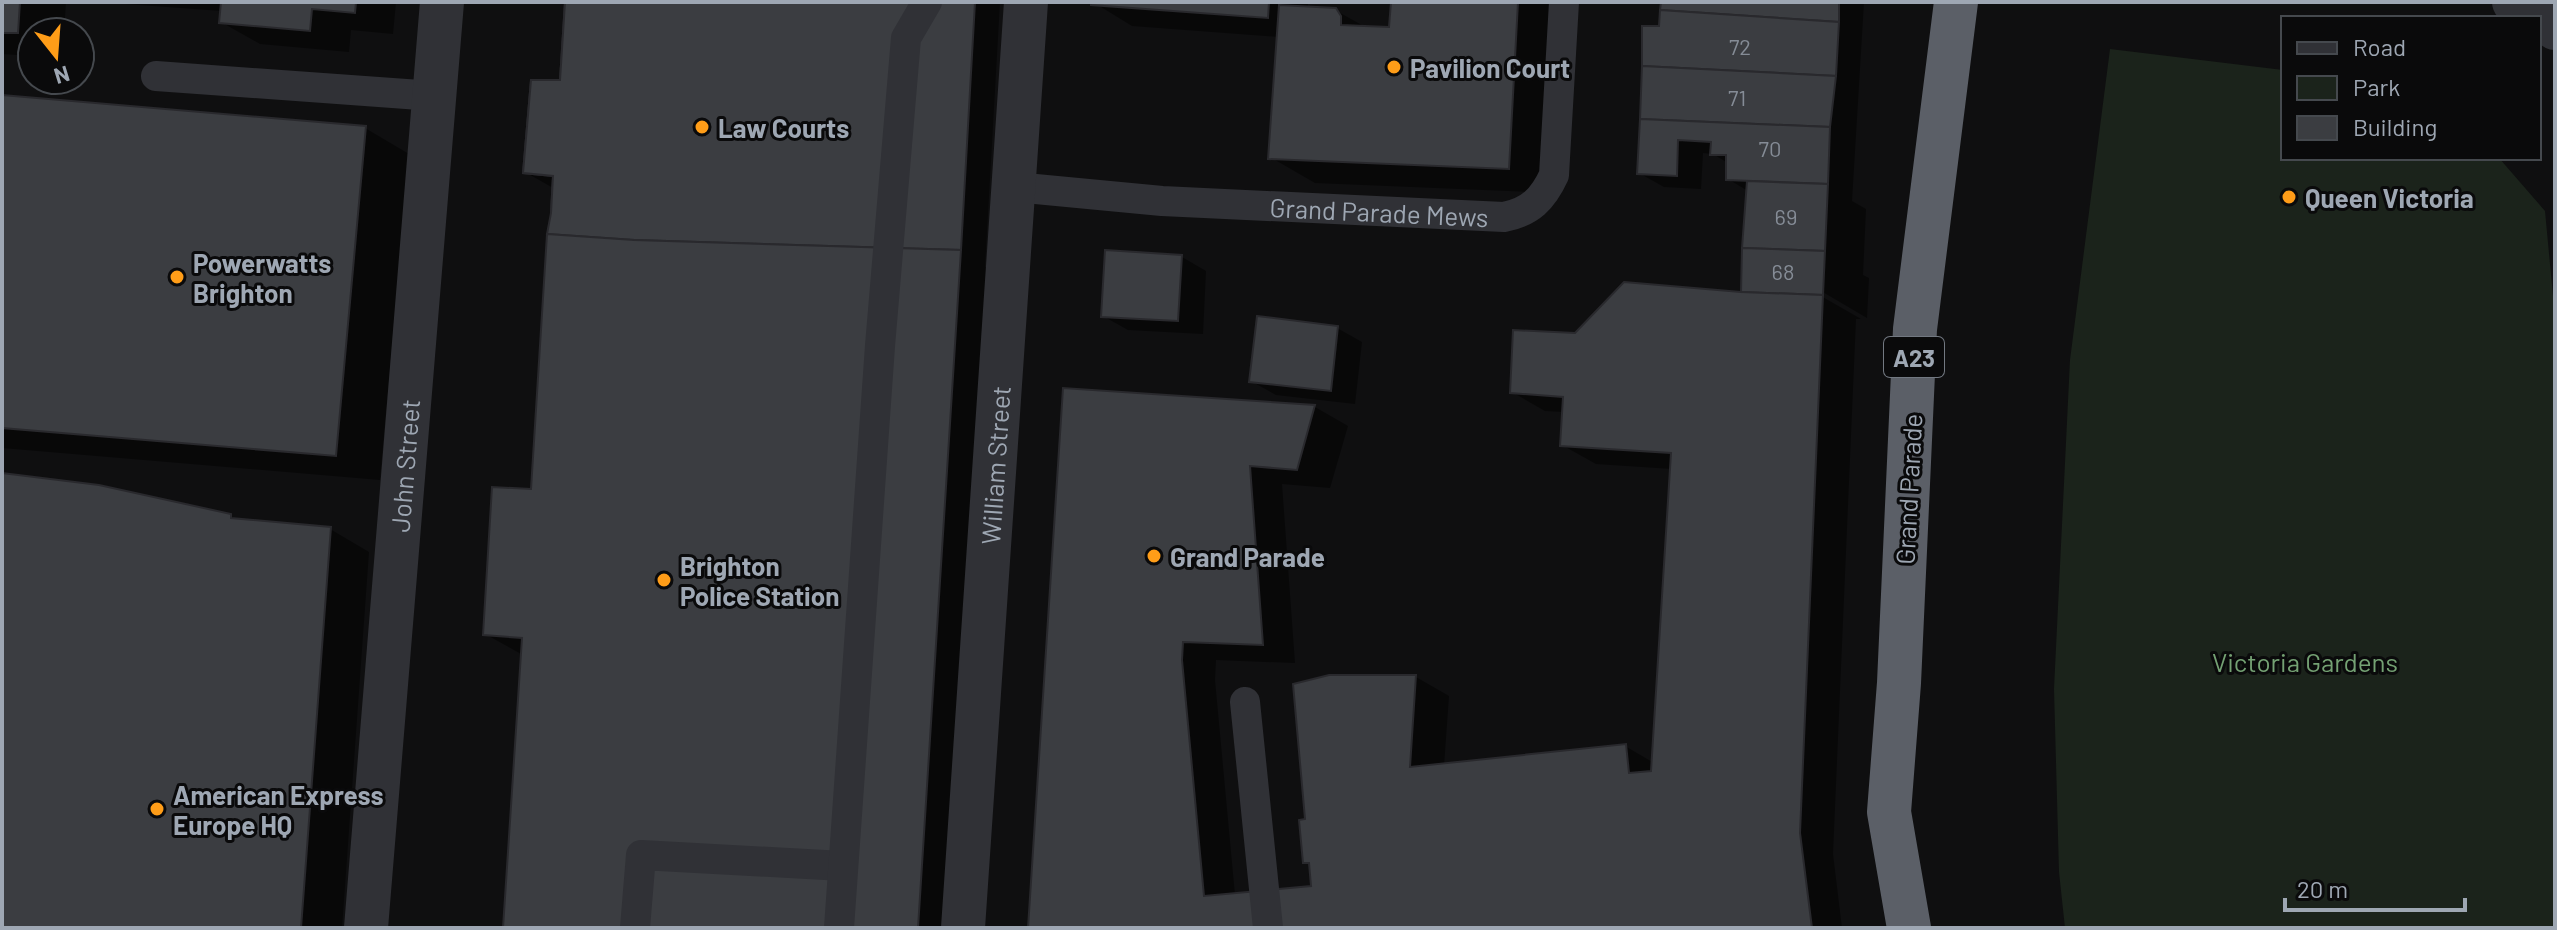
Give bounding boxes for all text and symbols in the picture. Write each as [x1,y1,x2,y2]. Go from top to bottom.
north arrow [16,16,96,96]
legend [2281,16,2541,160]
text: Road [2353,32,2406,61]
house number: 72 [1729,33,1751,59]
place label: Pavilion Court [1410,52,1570,83]
marker: Pavilion Court [1385,58,1403,76]
text: N [51,62,73,91]
text: Park [2353,72,2400,101]
house number: 71 [1728,84,1746,110]
place label: Law Courts [718,112,849,143]
text: Building [2353,112,2437,141]
marker: Law Courts [693,118,711,136]
house number: 70 [1759,135,1781,161]
place label: Queen Victoria [2305,182,2474,213]
marker: Queen Victoria [2280,188,2298,206]
street label: Grand Parade Mews [1269,191,1489,232]
house number: 69 [1775,203,1797,229]
place label: Powerwatts Brighton [193,247,331,308]
house number: 68 [1772,258,1794,284]
marker: Powerwatts Brighton [168,268,186,286]
road number: A23 [1884,337,1944,377]
street label: William Street [974,385,1015,545]
street label: John Street [383,398,425,533]
street label: Grand Parade [1889,413,1927,565]
place label: Grand Parade [1170,541,1325,572]
marker: Grand Parade [1145,547,1163,565]
place label: Brighton Police Station [680,550,839,611]
marker: Brighton Police Station [655,571,673,589]
park label: Victoria Gardens [2212,646,2398,677]
place label: American Express Europe HQ [173,779,383,840]
marker: American Express Europe HQ [148,800,166,818]
scale bar [2285,862,2465,912]
text: 20 m [2297,874,2348,903]

